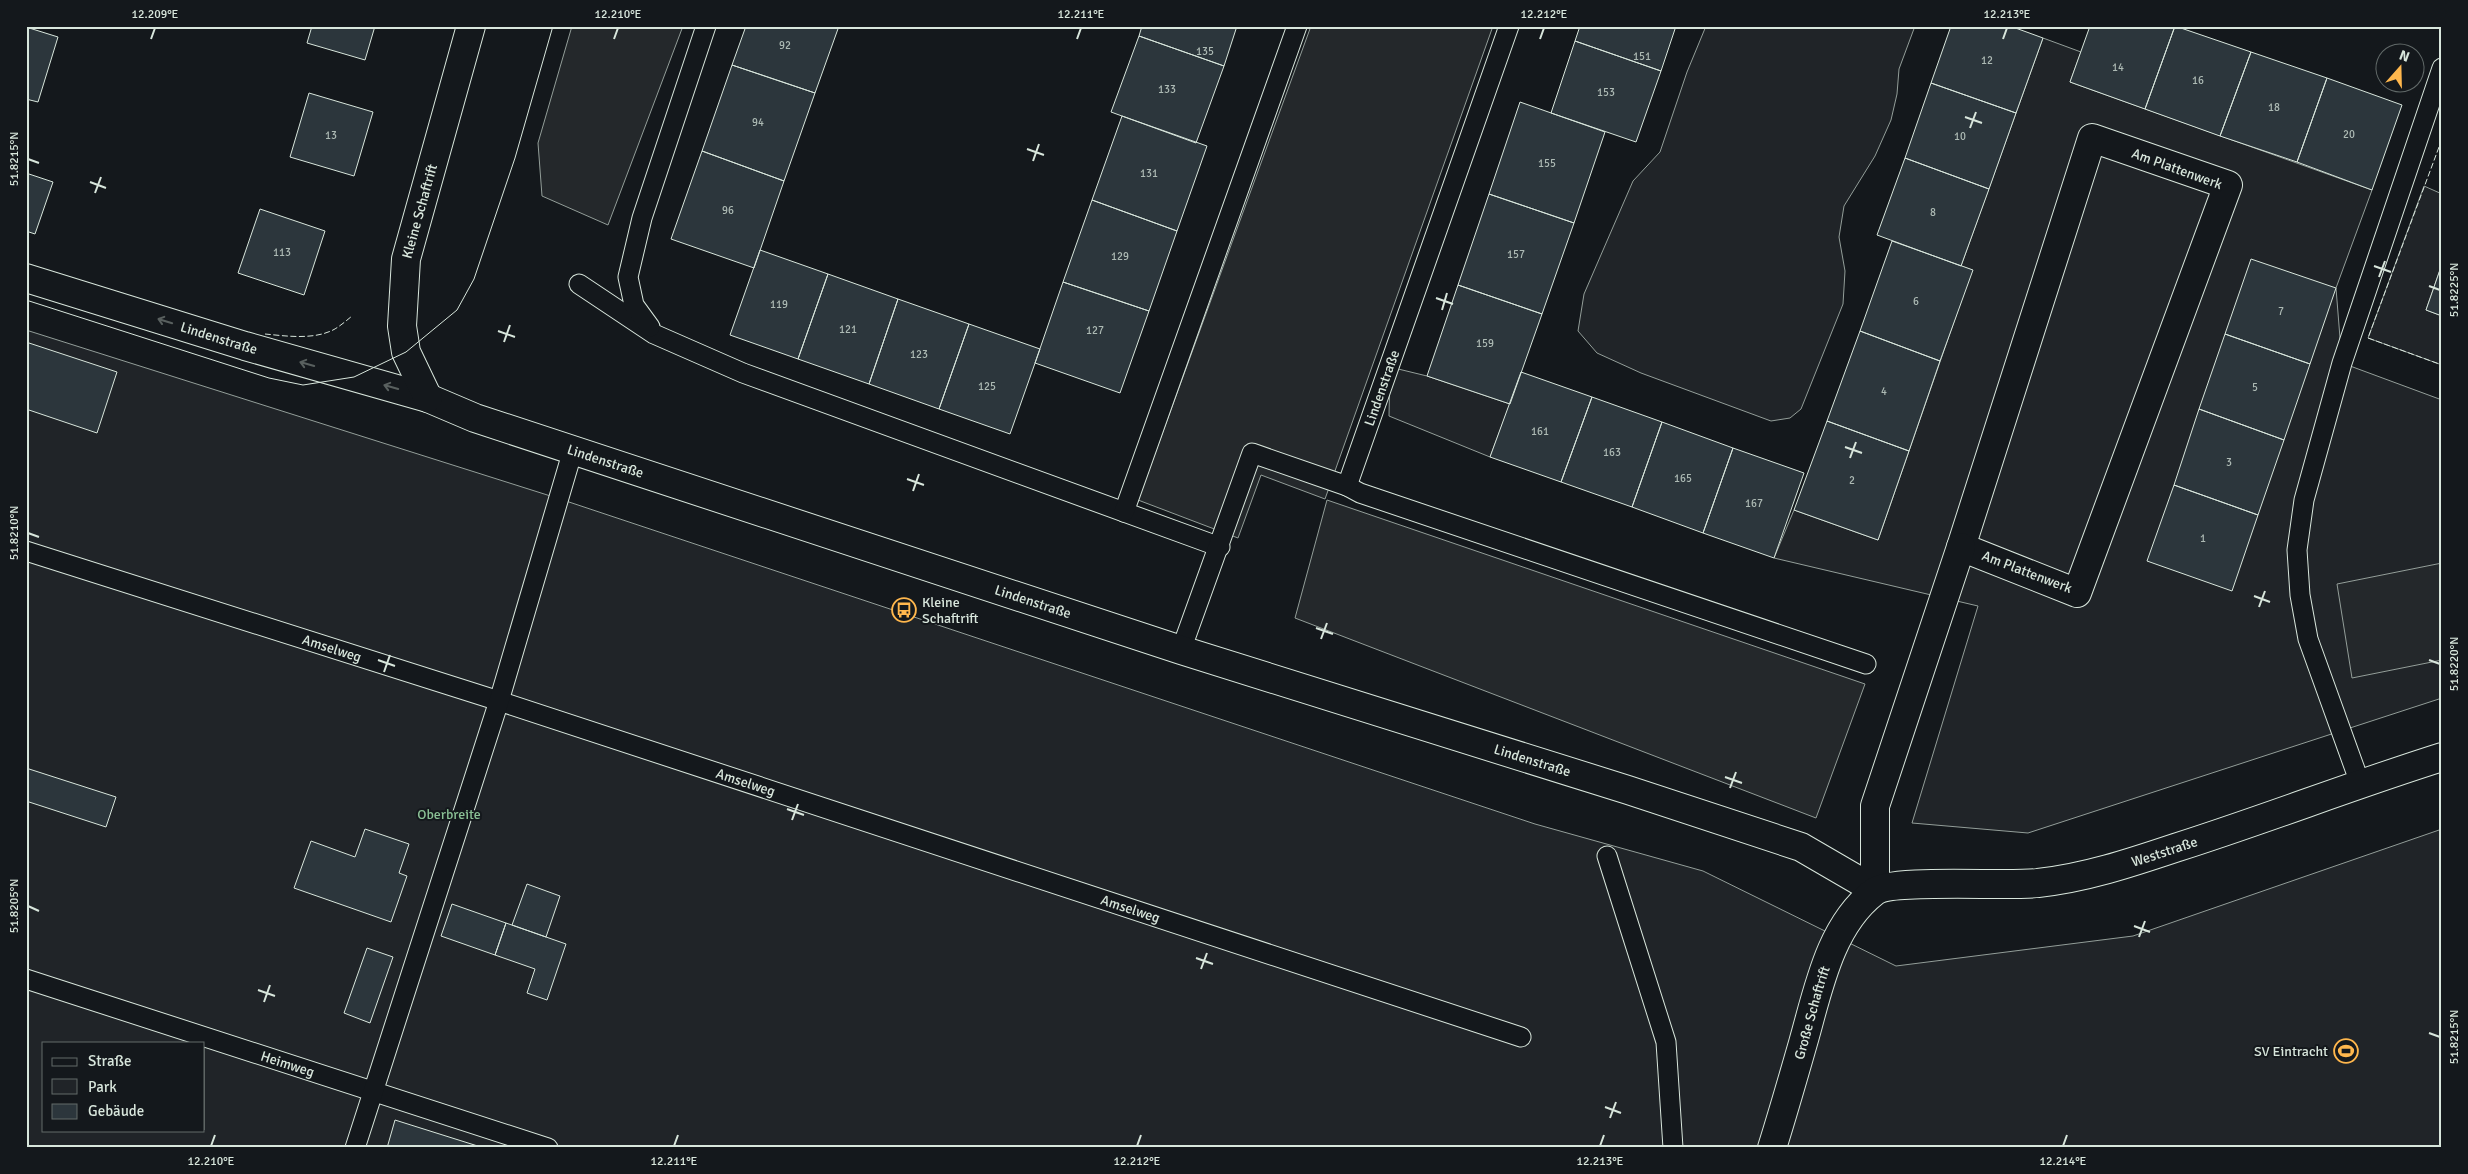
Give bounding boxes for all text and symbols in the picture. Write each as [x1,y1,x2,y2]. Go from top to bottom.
text: 12.209°E [132,7,179,22]
text: 12.210°E [595,7,642,22]
text: 12.211°E [1058,7,1105,22]
text: 12.212°E [1521,7,1568,22]
text: 12.213°E [1984,7,2031,22]
house number: 92 [779,39,791,52]
north arrow [2376,42,2426,92]
house number: 135 [1196,45,1214,58]
text: N [2397,47,2412,66]
house number: 151 [1633,50,1651,63]
house number: 12 [1981,54,1993,67]
house number: 14 [2112,61,2124,74]
house number: 16 [2192,74,2204,87]
house number: 133 [1158,83,1176,96]
house number: 153 [1597,86,1615,99]
house number: 18 [2268,101,2280,114]
house number: 94 [752,116,764,129]
house number: 20 [2343,128,2355,141]
house number: 13 [325,129,337,142]
house number: 10 [1954,130,1966,143]
text: 51.8215°N [7,132,22,186]
street label: Am Plattenwerk [2129,145,2225,193]
house number: 155 [1538,157,1556,170]
street label: Kleine Schaftrift [398,162,441,260]
house number: 131 [1140,167,1158,180]
house number: 96 [722,204,734,217]
house number: 8 [1930,206,1936,219]
house number: 113 [273,246,291,259]
house number: 157 [1507,248,1525,261]
house number: 129 [1111,250,1129,263]
text: 51.8225°N [2447,263,2462,317]
house number: 6 [1913,295,1919,308]
house number: 119 [770,298,788,311]
house number: 7 [2278,305,2284,318]
one-way arrow [157,315,173,325]
street label: Lindenstraße [178,318,259,358]
house number: 121 [839,323,857,336]
house number: 127 [1086,324,1104,337]
house number: 159 [1476,337,1494,350]
house number: 123 [910,348,928,361]
street label: Lindenstraße [1360,348,1403,428]
one-way arrow [300,358,316,368]
house number: 125 [978,380,996,393]
house number: 5 [2252,381,2258,394]
one-way arrow [384,382,400,392]
house number: 4 [1881,385,1887,398]
house number: 161 [1531,425,1549,438]
street label: Lindenstraße [565,440,646,481]
house number: 163 [1603,446,1621,459]
house number: 3 [2226,456,2232,469]
house number: 165 [1674,472,1692,485]
house number: 2 [1849,474,1855,487]
house number: 167 [1745,497,1763,510]
text: 51.8210°N [7,506,22,560]
house number: 1 [2200,532,2206,545]
street label: Am Plattenwerk [1980,547,2074,597]
street label: Lindenstraße [993,581,1073,622]
place label: Kleine Schaftrift [922,594,979,627]
bus stop icon: Kleine Schaftrift [891,597,917,623]
street label: Amselweg [300,631,364,665]
text: 51.8220°N [2447,637,2462,691]
street label: Lindenstraße [1492,740,1573,780]
street label: Amselweg [714,764,778,800]
park label: Oberbreite [417,806,481,823]
street label: Weststraße [2129,833,2199,870]
text: 51.8205°N [7,879,22,933]
street label: Amselweg [1099,891,1162,926]
street label: Große Schaftrift [1790,964,1833,1061]
text: 51.8215°N [2447,1010,2462,1064]
sports icon: SV Eintracht [2333,1038,2359,1064]
legend [42,1042,205,1132]
place label: SV Eintracht [2254,1043,2328,1060]
street label: Heimweg [259,1047,317,1080]
text: Straße [88,1052,132,1070]
text: Park [88,1078,117,1096]
text: Gebäude [88,1102,144,1120]
text: 12.210°E [188,1154,235,1169]
text: 12.211°E [651,1154,698,1169]
text: 12.212°E [1114,1154,1161,1169]
text: 12.213°E [1577,1154,1624,1169]
text: 12.214°E [2040,1154,2087,1169]

